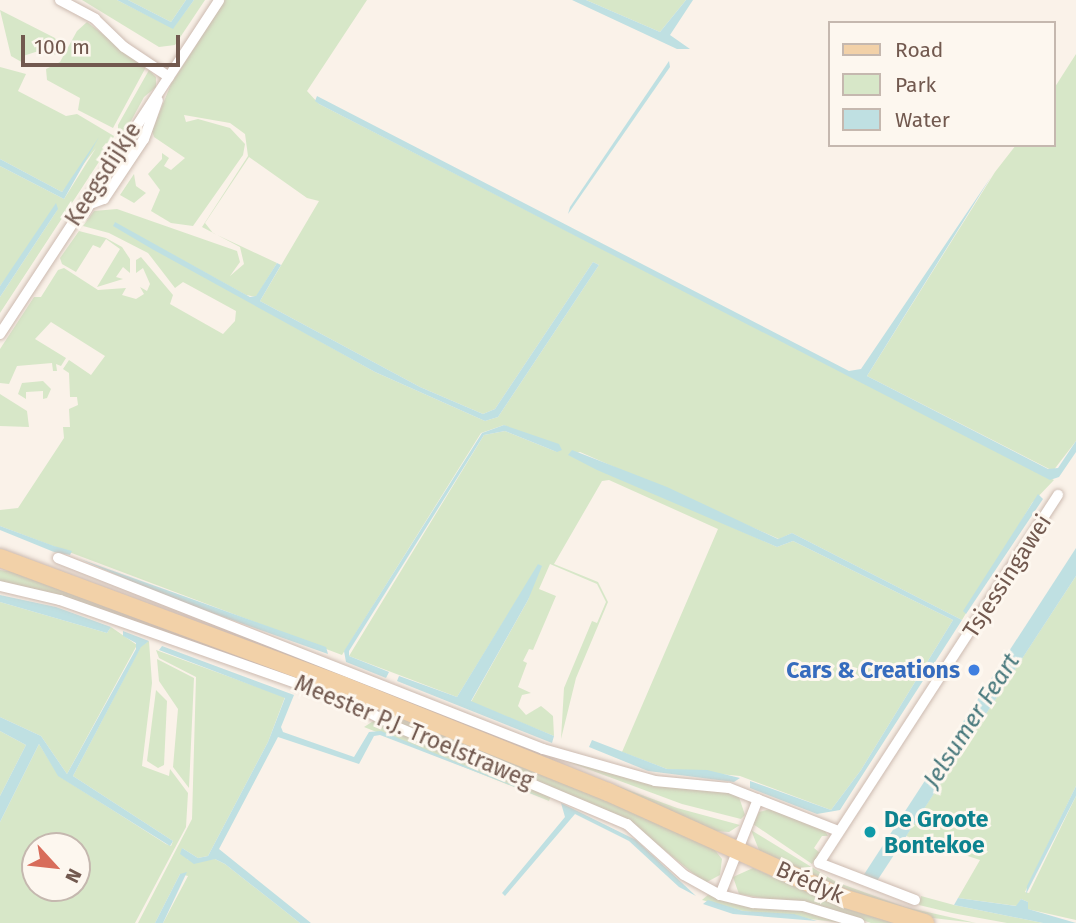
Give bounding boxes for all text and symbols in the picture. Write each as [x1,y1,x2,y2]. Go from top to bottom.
scale bar [24,21,184,65]
legend [828,21,1055,147]
text: 100 m [34,34,90,60]
text: Road [895,37,943,63]
text: Park [895,72,936,98]
text: Water [895,107,950,133]
street label: Keegsdijkje [59,117,147,231]
street label: Tsjessingawei [957,509,1057,643]
water label: Jelsumer Feart [918,649,1026,793]
place label: Cars & Creations [786,656,960,684]
marker: Cars & Creations [966,662,982,678]
street label: Meester P.J. Troelstraweg [291,669,537,795]
place label: De Groote Bontekoe [884,805,989,859]
marker: De Groote Bontekoe [862,824,878,840]
north arrow [21,832,91,902]
street label: Brédyk [772,855,848,909]
text: N [60,865,86,887]

